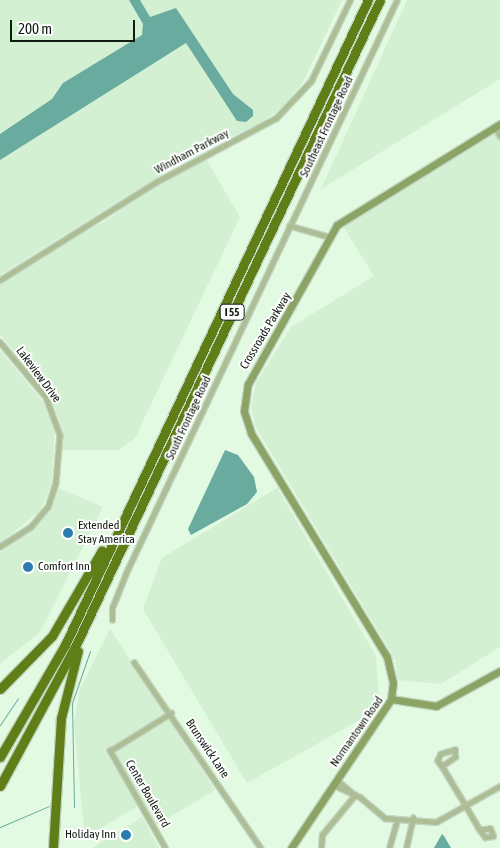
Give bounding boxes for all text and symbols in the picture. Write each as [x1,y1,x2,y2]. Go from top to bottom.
scale bar [12,10,138,42]
text: 200 m [18,20,52,37]
street label: Southeast Frontage Road [297,74,357,180]
street label: Windham Parkway [152,126,232,178]
street label: Crossroads Parkway [237,290,295,372]
road number: I 55 [220,304,244,320]
street label: Lakeview Drive [12,344,64,406]
street label: South Frontage Road [163,374,215,462]
place label: Extended Stay America [78,519,135,547]
marker: Extended Stay America [62,527,74,539]
place label: Comfort Inn [38,560,90,574]
marker: Comfort Inn [22,561,34,573]
street label: Normantown Road [327,694,387,770]
street label: Brunswick Lane [182,717,232,781]
street label: Center Boulevard [122,758,172,830]
place label: Holiday Inn [65,828,116,842]
marker: Holiday Inn [120,829,132,841]

